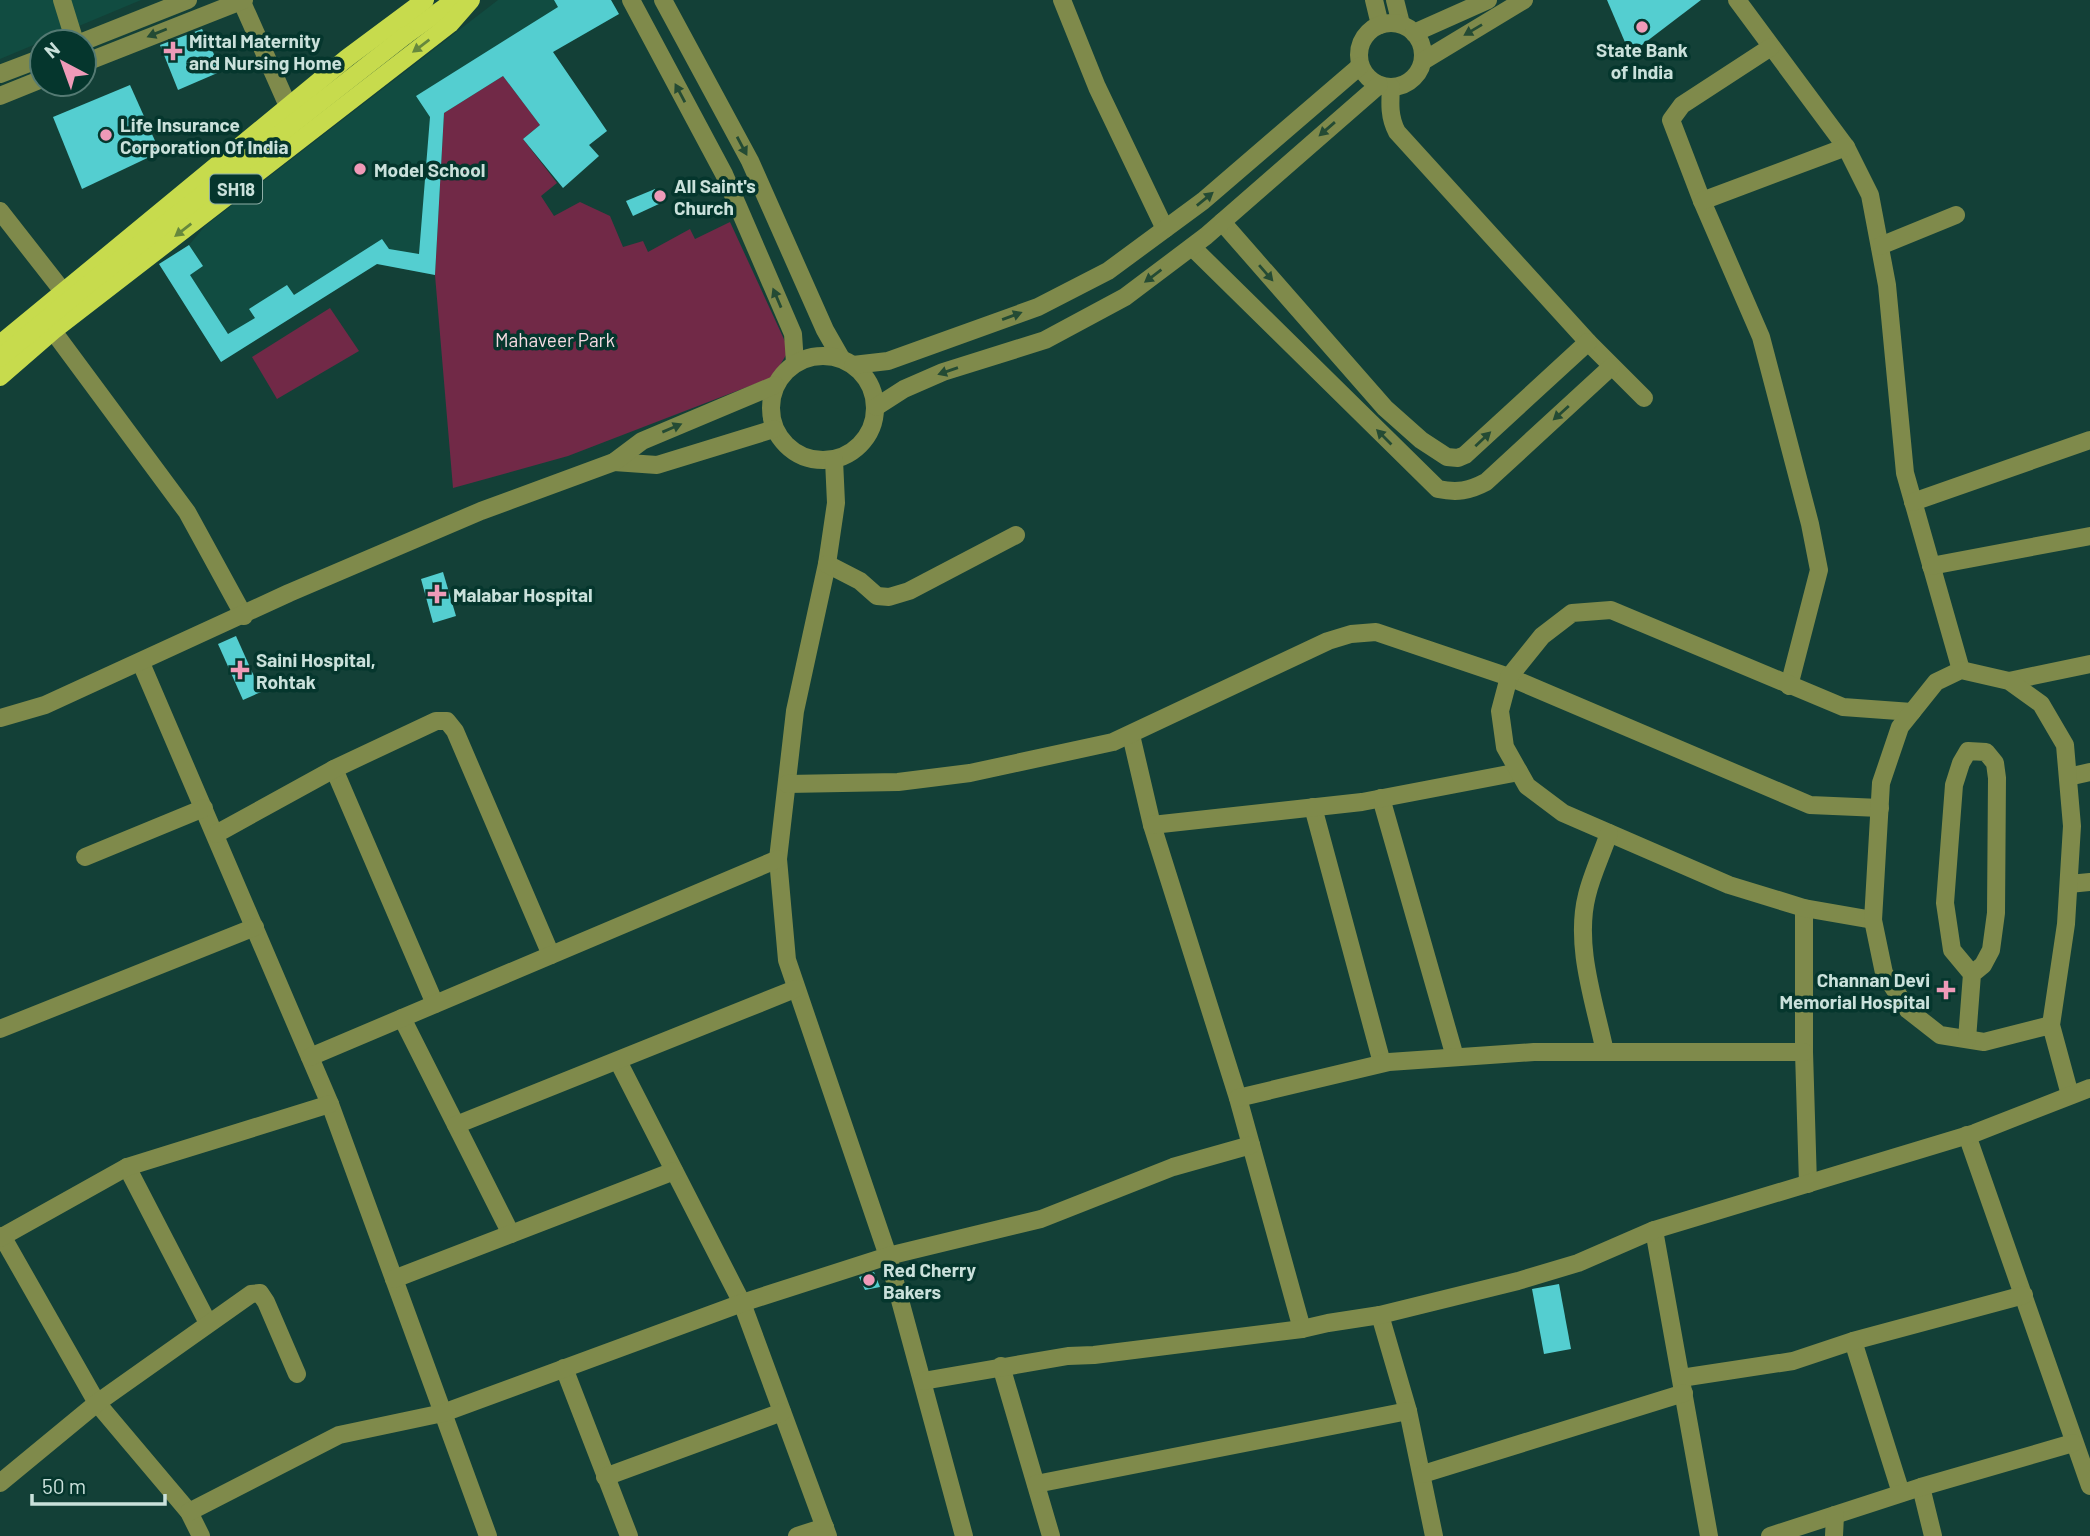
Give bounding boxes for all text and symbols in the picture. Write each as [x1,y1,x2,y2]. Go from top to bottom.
marker: State Bank of India [1634,19,1650,35]
one-way arrow [1464,24,1483,37]
north arrow [28,28,98,98]
one-way arrow [146,28,167,39]
place label: Mittal Maternity and Nursing Home [189,29,342,74]
text: N [39,37,64,63]
place label: State Bank of India [1596,38,1688,83]
one-way arrow [412,39,431,53]
marker: Mittal Maternity and Nursing Home [163,41,183,61]
one-way arrow [674,83,686,103]
place label: Life Insurance Corporation Of India [120,113,288,158]
one-way arrow [1318,121,1336,137]
marker: Life Insurance Corporation Of India [98,127,114,143]
one-way arrow [736,137,748,156]
place label: Model School [374,158,485,181]
marker: Model School [352,161,368,177]
road number: SH18 [210,174,262,204]
place label: All Saint's Church [674,174,756,219]
marker: All Saint's Church [652,188,668,204]
one-way arrow [1195,191,1213,206]
one-way arrow [174,223,192,237]
one-way arrow [1259,264,1274,282]
one-way arrow [1144,269,1162,283]
one-way arrow [771,288,782,309]
one-way arrow [1001,311,1022,322]
park label: Mahaveer Park [495,328,615,351]
one-way arrow [938,366,959,377]
one-way arrow [1552,405,1570,421]
one-way arrow [662,423,683,434]
one-way arrow [1376,429,1392,446]
one-way arrow [1474,432,1491,448]
place label: Malabar Hospital [453,583,593,606]
marker: Malabar Hospital [427,584,447,604]
place label: Saini Hospital, Rohtak [256,648,376,693]
marker: Saini Hospital, Rohtak [230,660,250,680]
place label: Channan Devi Memorial Hospital [1779,968,1930,1013]
marker: Channan Devi Memorial Hospital [1936,980,1956,1000]
place label: Red Cherry Bakers [883,1258,976,1303]
marker: Red Cherry Bakers [861,1272,877,1288]
scale bar [32,1462,164,1506]
text: 50 m [42,1473,86,1498]

